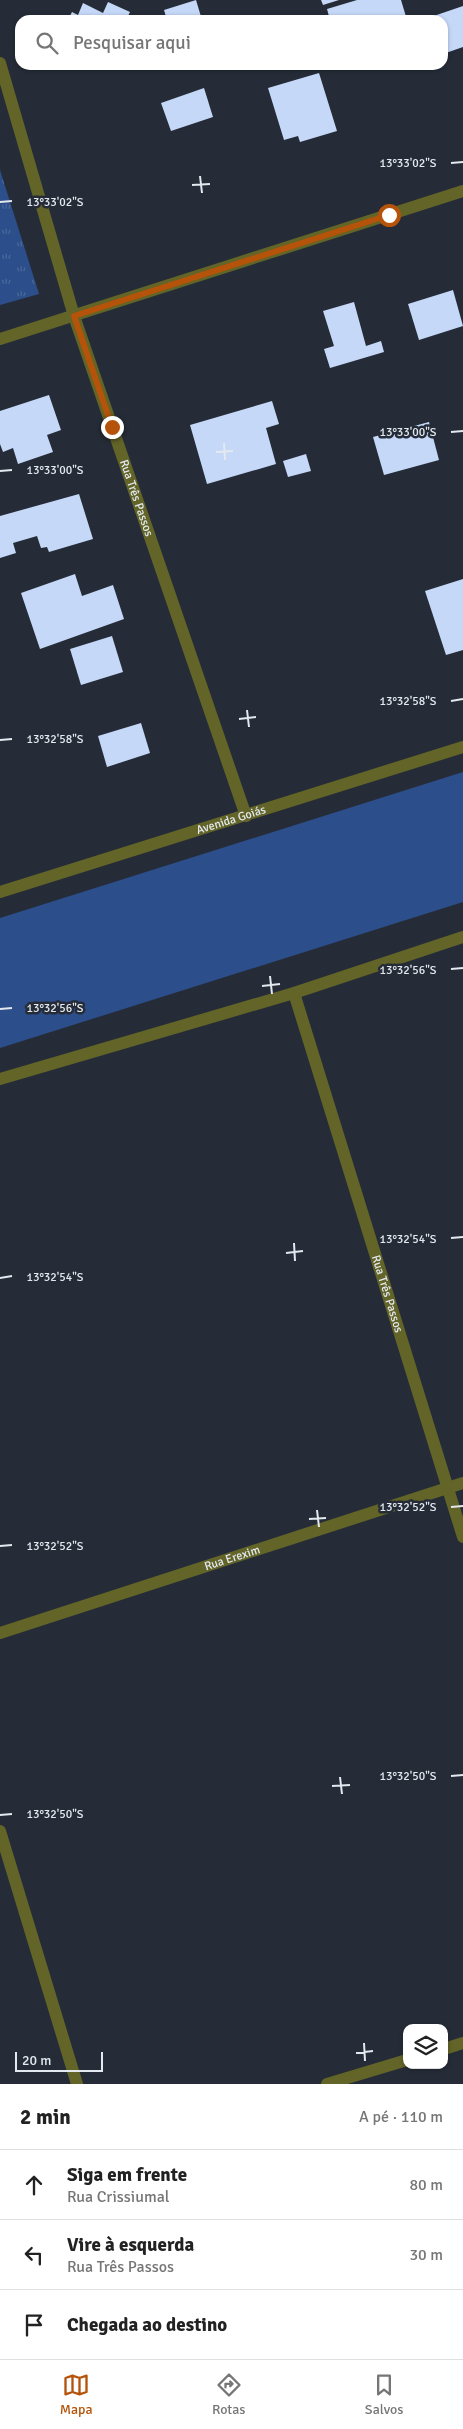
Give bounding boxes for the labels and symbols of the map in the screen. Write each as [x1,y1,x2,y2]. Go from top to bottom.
text: 13°33'02"S [379,156,437,171]
text: 13°33'02"S [26,195,84,210]
route start [378,204,401,227]
route end [101,416,124,439]
text: 13°33'00"S [379,425,437,440]
street label: Rua Três Passos [116,457,157,538]
text: 13°33'00"S [26,463,84,478]
text: 13°32'58"S [379,694,437,709]
text: 13°32'58"S [26,732,84,747]
street label: Avenida Goiás [194,802,268,838]
text: 13°32'56"S [379,963,437,978]
text: 13°32'56"S [26,1001,84,1016]
text: 13°32'54"S [379,1232,437,1247]
street label: Rua Três Passos [368,1253,407,1334]
text: 13°32'54"S [26,1270,84,1285]
text: 13°32'52"S [379,1500,437,1515]
text: 13°32'52"S [26,1539,84,1554]
street label: Rua Erexim [202,1542,262,1574]
text: 13°32'50"S [379,1769,437,1784]
text: 13°32'50"S [26,1807,84,1822]
scale bar [15,2049,102,2072]

